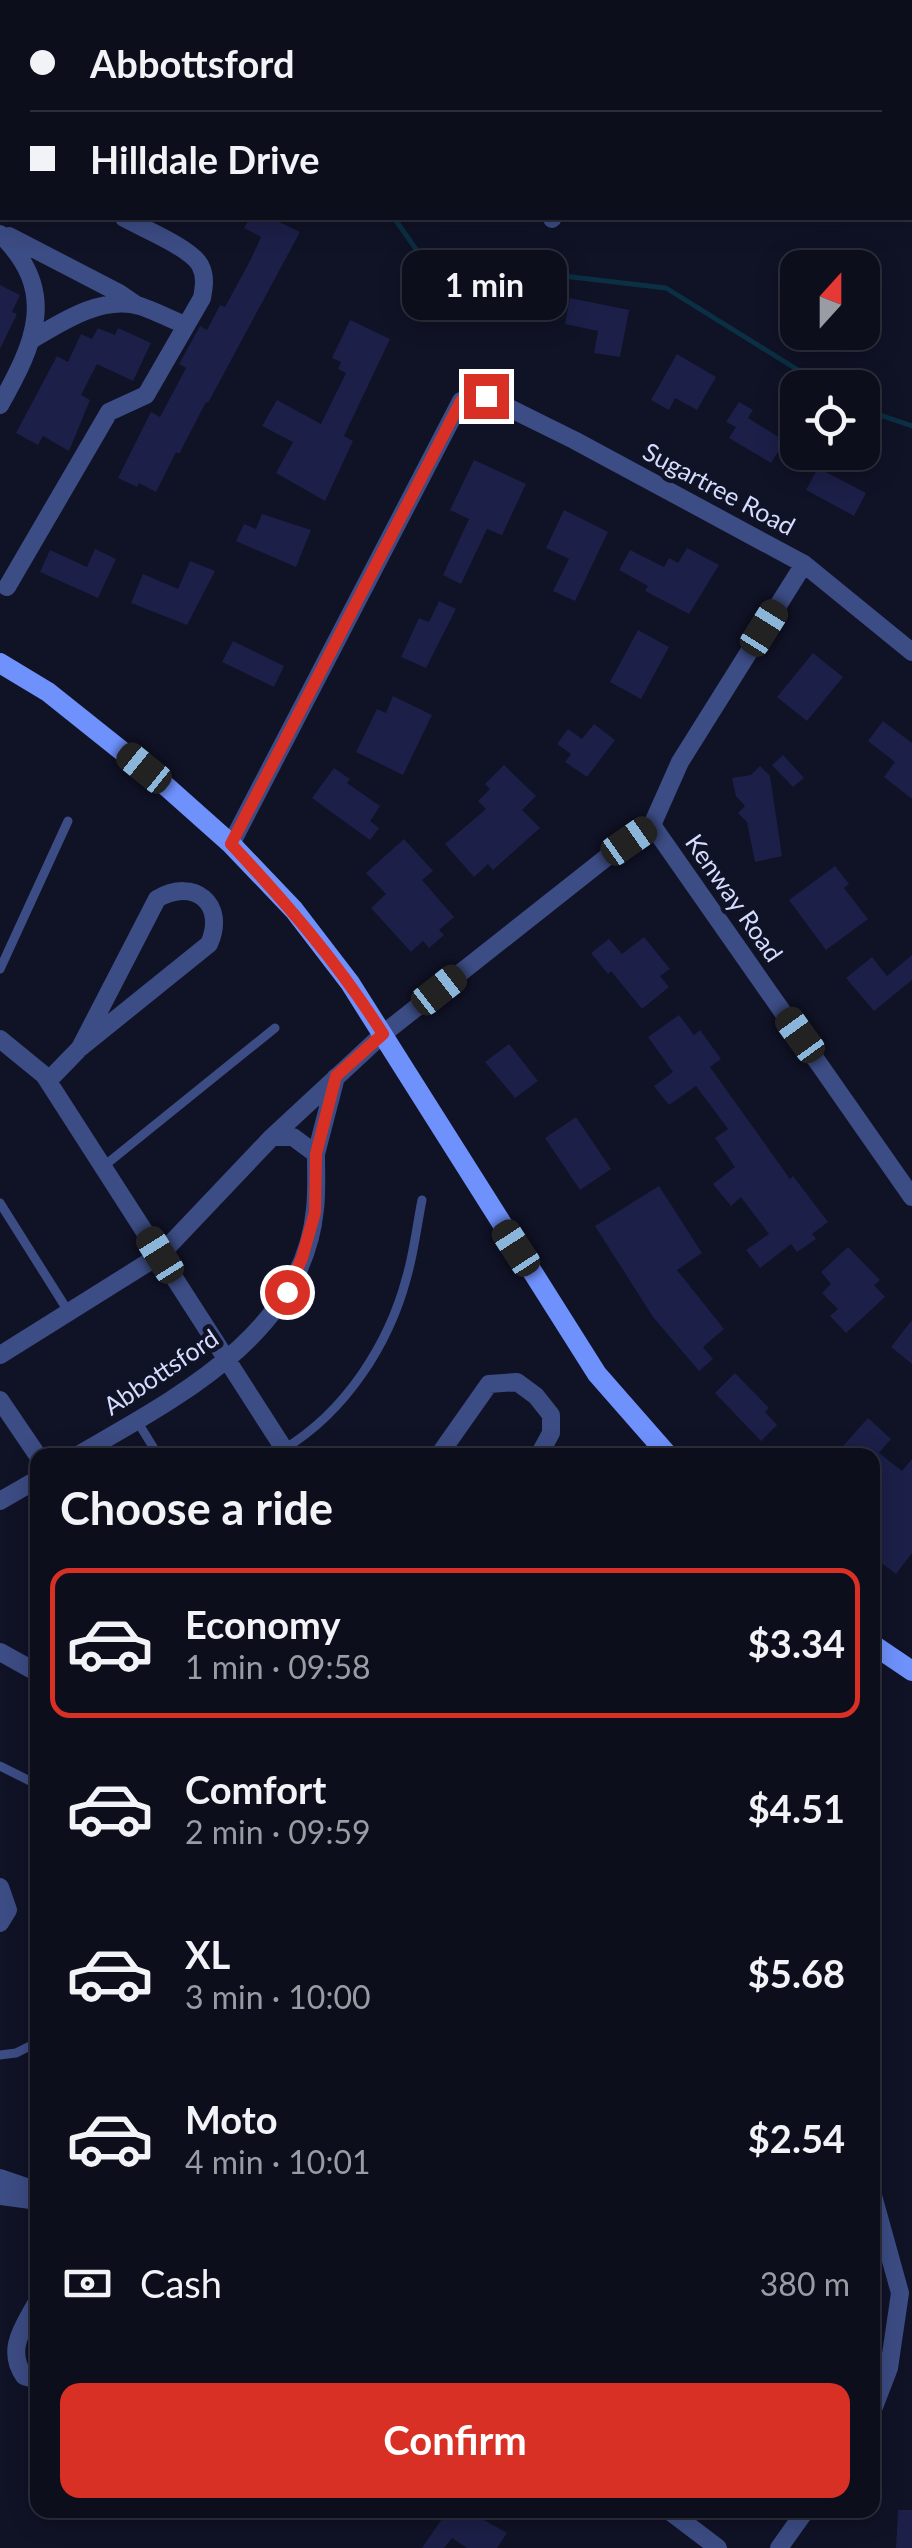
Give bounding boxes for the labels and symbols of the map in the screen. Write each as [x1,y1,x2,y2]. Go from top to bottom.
north arrow [780,250,880,350]
callout: 1 min [404,251,568,321]
route end [464,374,509,419]
street label: Sugartree Road [638,436,800,541]
car [735,595,793,661]
car [111,737,177,799]
car [596,812,662,870]
street label: Kenway Road [680,828,790,967]
car [406,960,472,1020]
car [770,1002,830,1068]
car [487,1215,545,1281]
car [131,1222,189,1288]
route start [265,1270,310,1315]
street label: Abbottsford [97,1322,223,1420]

